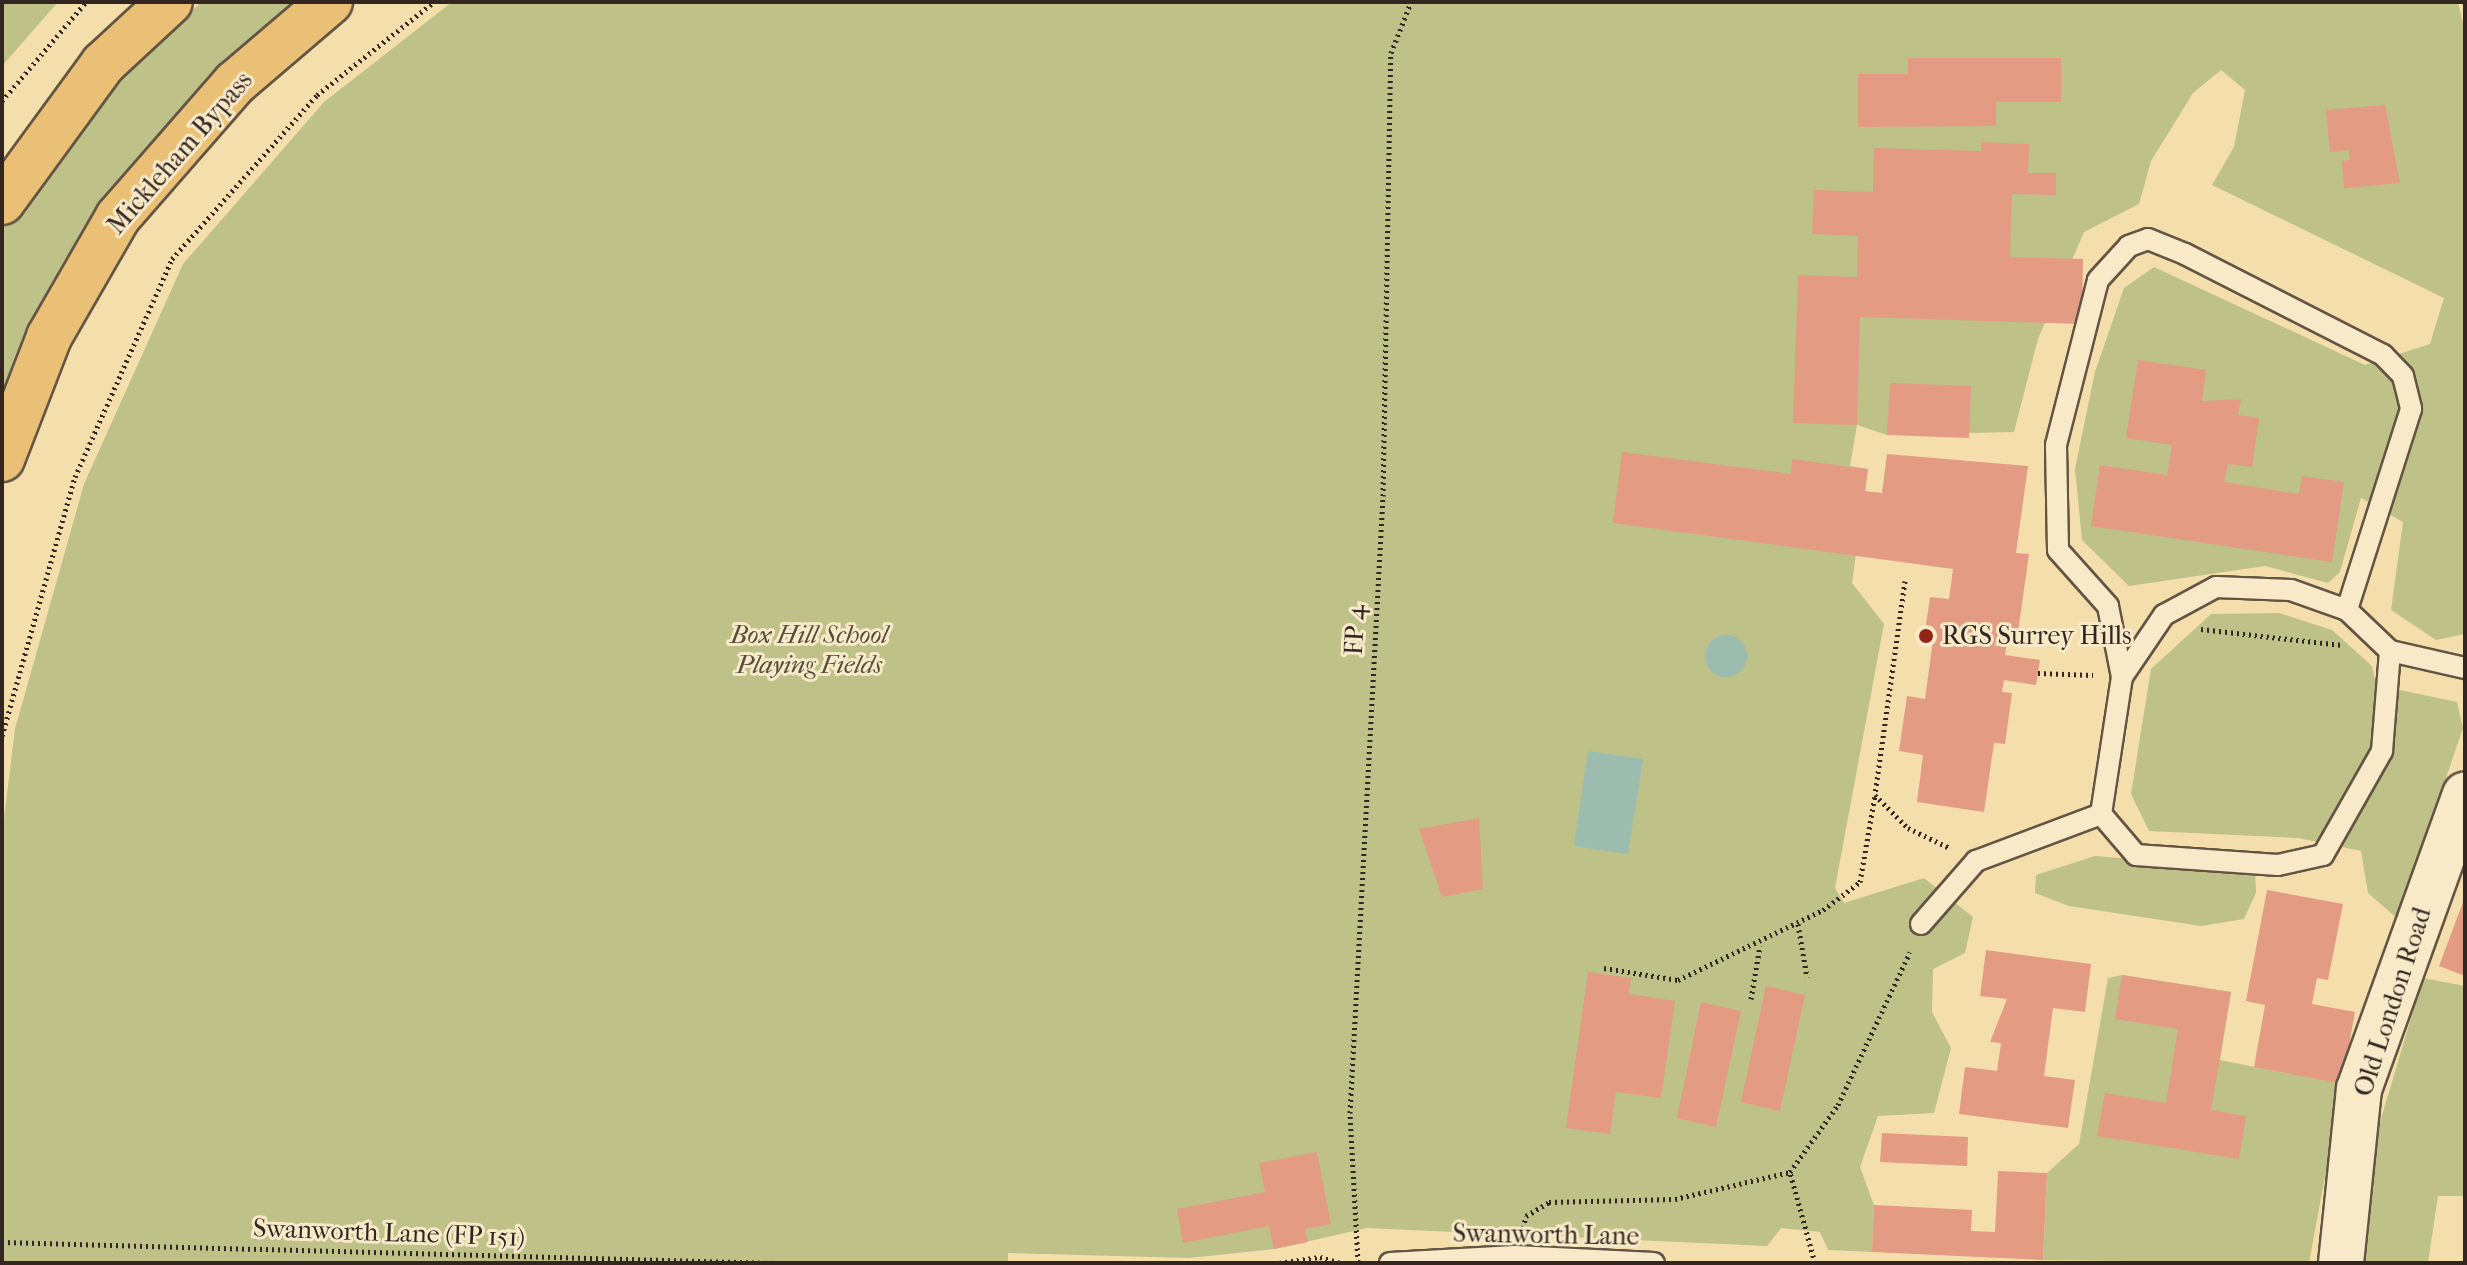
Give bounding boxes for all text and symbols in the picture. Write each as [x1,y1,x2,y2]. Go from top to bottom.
street label: Mickleham Bypass [101,65,259,241]
street label: FP 4 [1338,604,1372,656]
park label: Box Hill School Playing Fields [730,619,888,680]
place label: RGS Surrey Hills [1942,620,2132,652]
marker: RGS Surrey Hills [1917,627,1935,645]
street label: Old London Road [2348,904,2438,1100]
street label: Swanworth Lane (FP 151) [253,1213,525,1253]
street label: Swanworth Lane [1452,1218,1640,1252]

